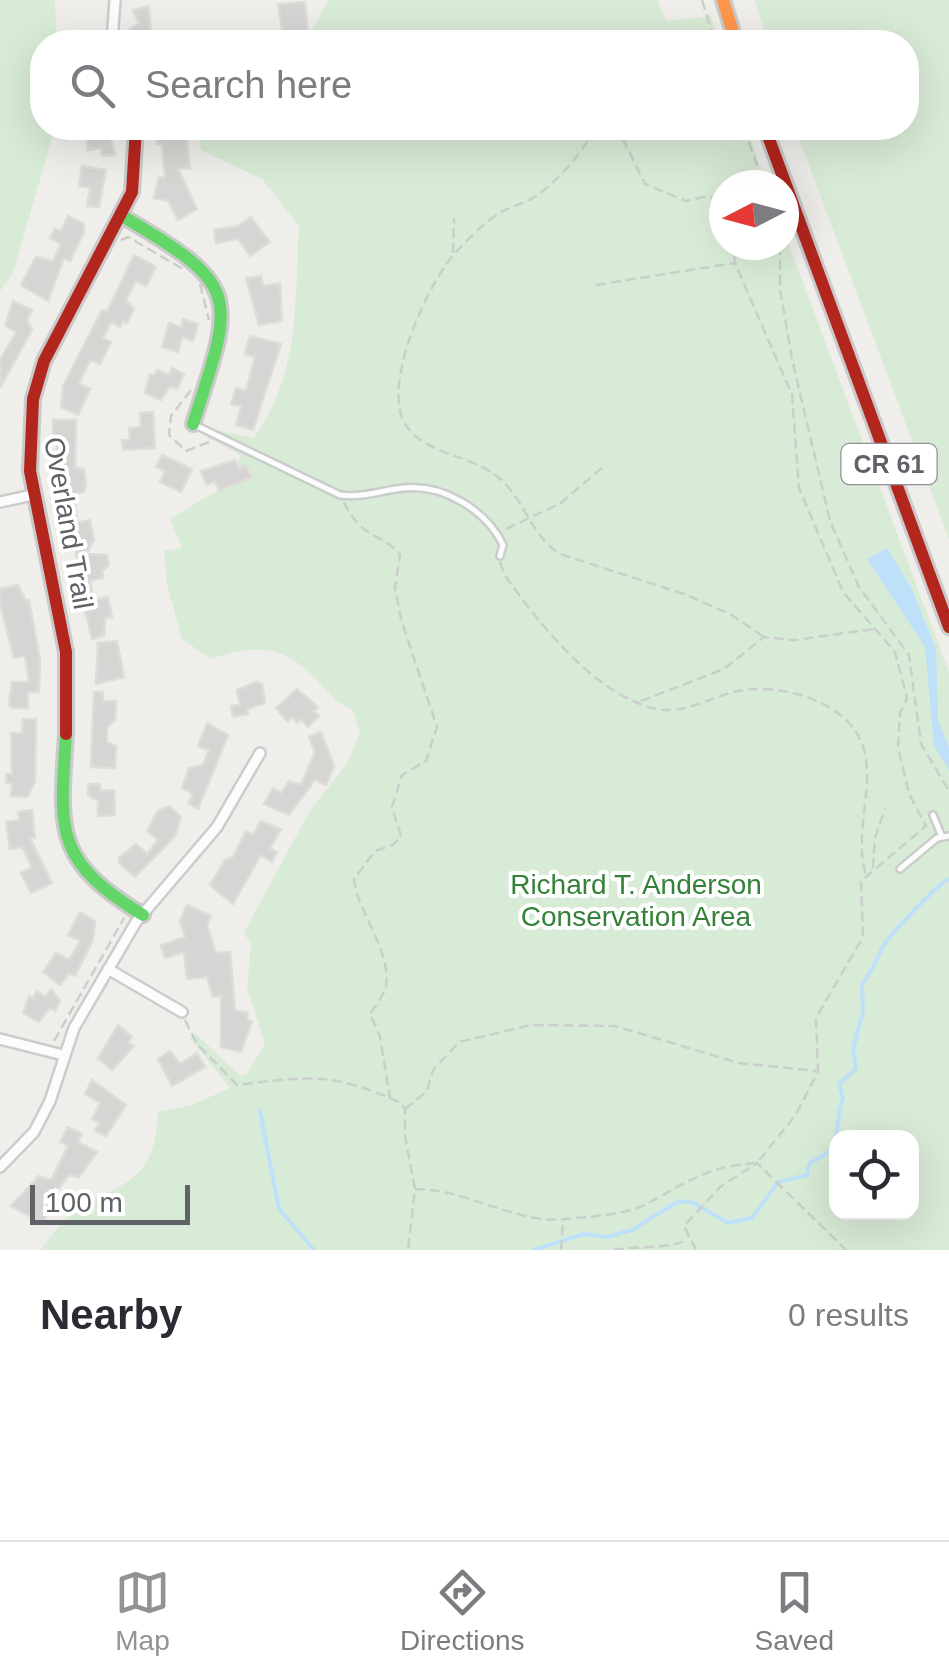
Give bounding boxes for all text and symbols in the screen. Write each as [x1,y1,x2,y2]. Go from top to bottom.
search box [30,30,919,140]
icon: search [65,58,120,113]
text: Search here [145,64,352,106]
north arrow [709,170,799,260]
street label: Overland Trail [38,435,99,612]
road number: CR 61 [842,444,936,484]
park label: Richard T. Anderson Conservation Area [510,869,762,932]
map controls [829,1130,919,1220]
button: locate [829,1130,919,1220]
scale bar [30,1180,190,1224]
text: 100 m [45,1187,123,1218]
text: Nearby [40,1291,182,1338]
text: 0 results [788,1297,909,1333]
tab: Map [115,1565,170,1657]
tab: Directions [400,1565,525,1657]
tab: Saved [755,1565,834,1657]

